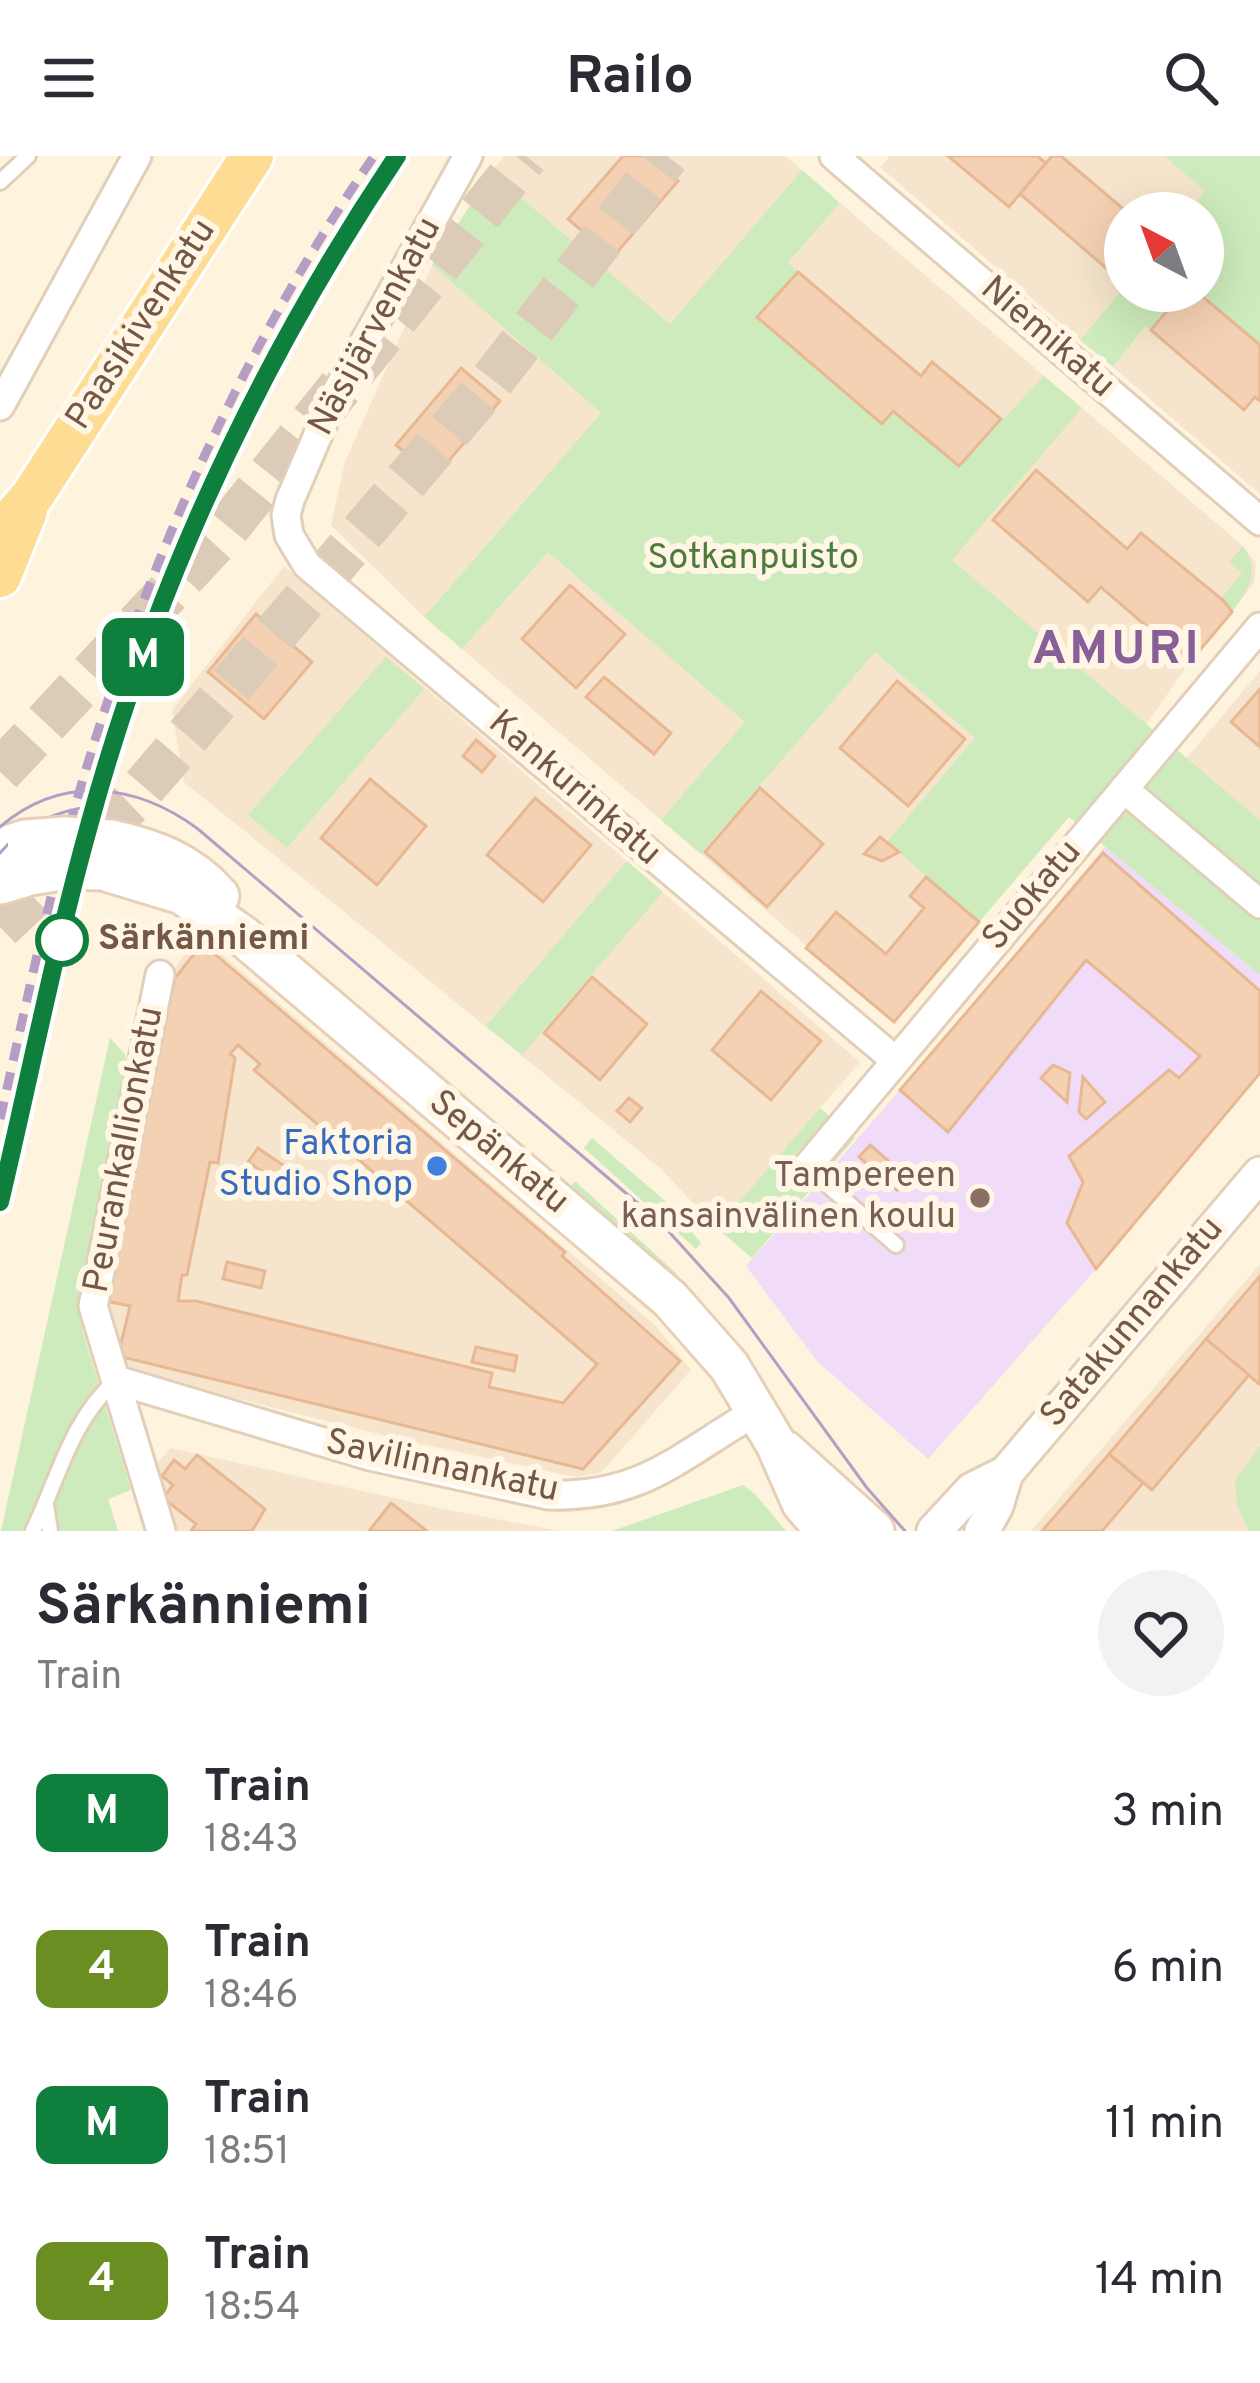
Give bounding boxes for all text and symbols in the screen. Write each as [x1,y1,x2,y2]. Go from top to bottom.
text: Railo [566,44,694,113]
icon: menu [36,45,102,111]
icon: search [1158,45,1224,111]
north arrow [1104,192,1224,312]
map controls [1104,192,1224,312]
street label: Näsijärvenkatu [299,210,453,444]
street label: Paasikivenkatu [57,211,227,439]
street label: Niemikatu [970,267,1124,409]
park label: Sotkanpuisto [647,536,859,582]
line badge: M [104,618,182,696]
district label: AMURI [1032,621,1202,681]
text: M [126,630,160,683]
street label: Kankurinkatu [478,701,670,877]
street label: Suokatu [973,831,1093,961]
marker: Särkänniemi [37,915,87,965]
place label: Särkänniemi [98,917,310,963]
street label: Peurankallionkatu [75,1003,175,1297]
street label: Sepänkatu [418,1081,578,1225]
place label: Faktoria Studio Shop [218,1122,413,1209]
marker: Faktoria Studio Shop [424,1153,450,1179]
place label: Tampereen kansainvälinen koulu [621,1154,956,1241]
marker: Tampereen kansainvälinen koulu [967,1185,993,1211]
street label: Satakunnankatu [1031,1208,1235,1438]
street label: Savilinnankatu [321,1420,563,1514]
button: heart [1098,1570,1224,1696]
text: Särkänniemi [36,1573,371,1645]
text: Train [36,1654,122,1703]
text: Train [204,1760,311,1817]
text: 3 min [1111,1785,1224,1842]
text: M [85,1786,119,1839]
text: 18:43 [204,1817,299,1866]
text: Train [204,1916,311,1973]
text: 6 min [1112,1941,1224,1998]
text: 4 [89,1942,116,1995]
text: 18:46 [204,1973,299,2022]
text: Train [204,2072,311,2129]
text: 11 min [1105,2097,1224,2154]
text: M [85,2098,119,2151]
text: 18:51 [204,2129,290,2178]
text: Train [204,2228,311,2285]
text: 14 min [1095,2253,1224,2310]
text: 4 [89,2254,116,2307]
text: 18:54 [204,2285,300,2334]

